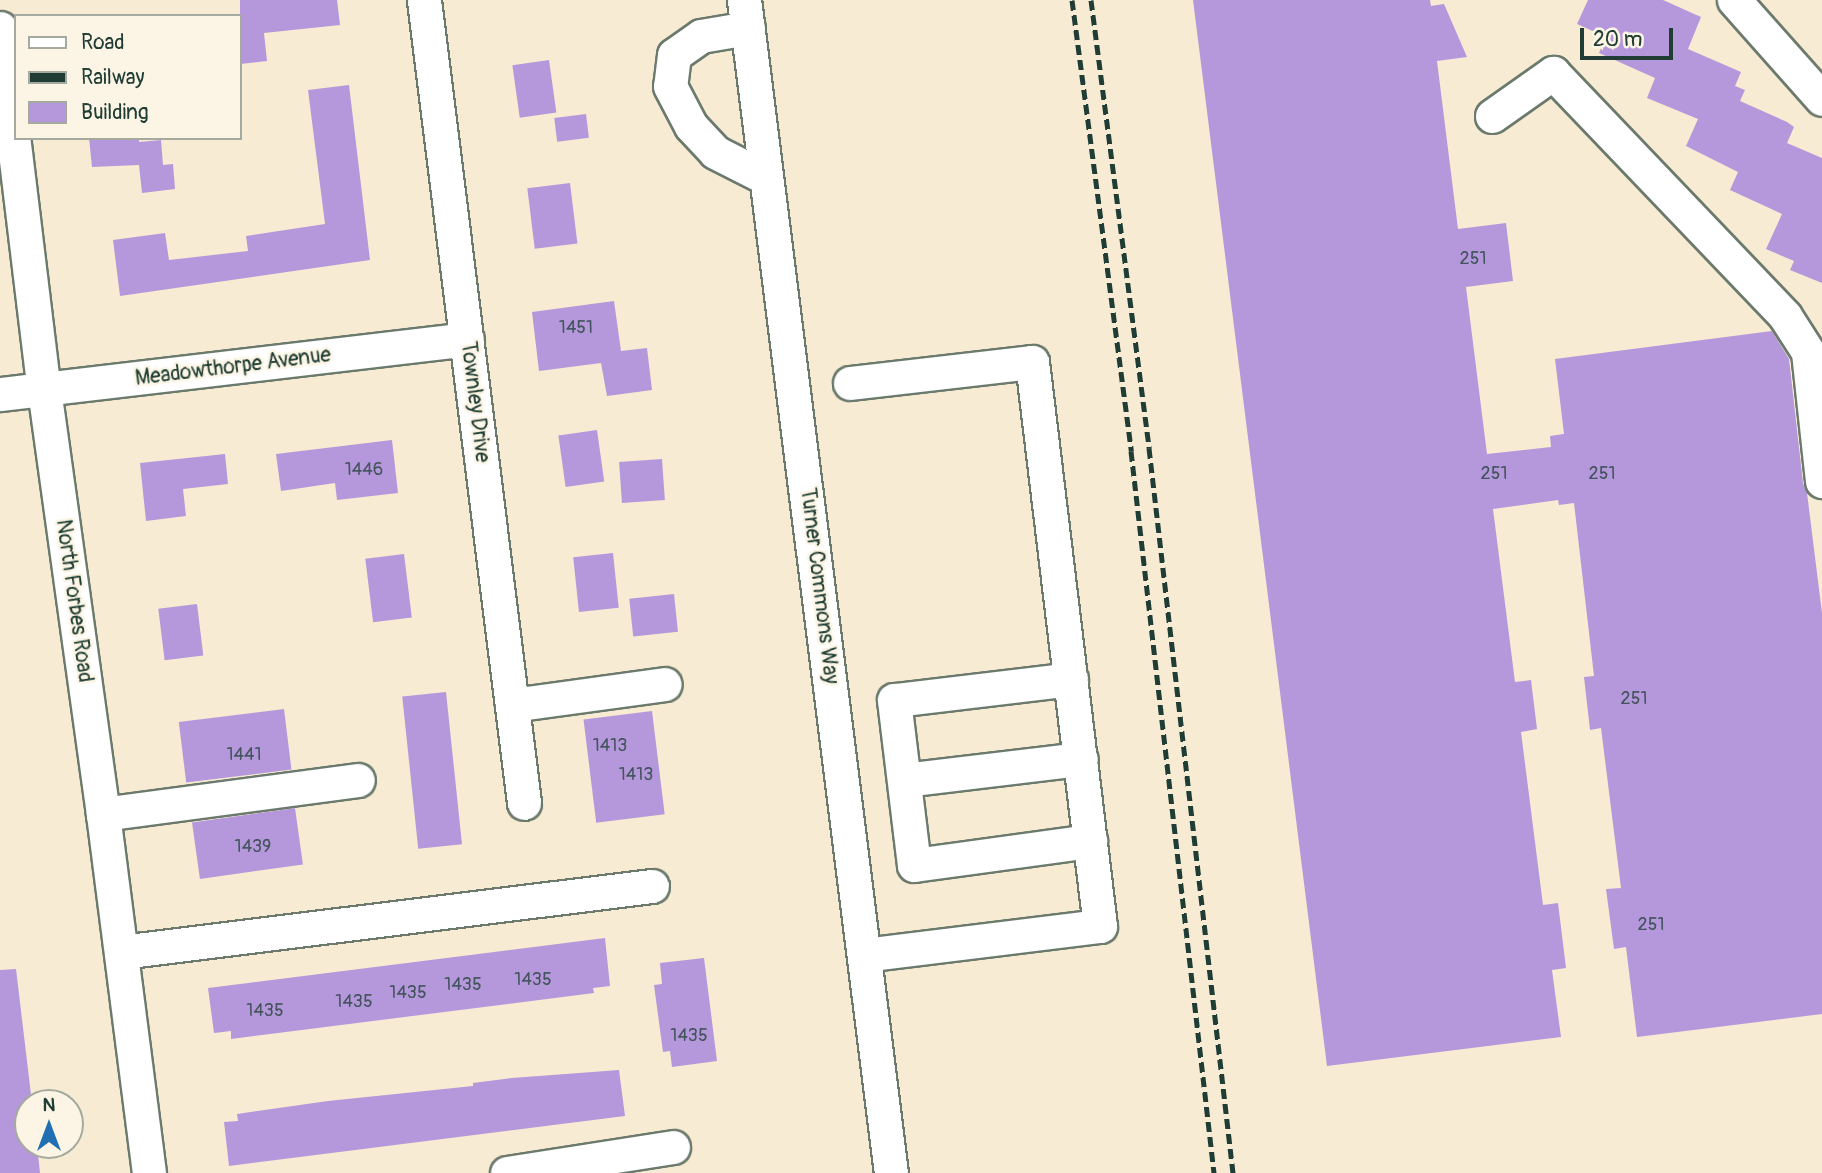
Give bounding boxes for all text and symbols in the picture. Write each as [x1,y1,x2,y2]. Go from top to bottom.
legend [14,14,242,140]
scale bar [1584,14,1677,58]
text: 20 m [1593,26,1642,53]
text: Road [81,29,125,56]
text: Railway [81,64,145,91]
text: Building [81,99,148,126]
house number: 251 [1460,248,1486,270]
house number: 1451 [559,317,593,339]
street label: Townley Drive [455,340,495,464]
street label: Meadowthorpe Avenue [134,343,332,391]
house number: 1446 [345,459,383,481]
house number: 251 [1481,463,1507,485]
house number: 251 [1589,463,1615,485]
street label: Turner Commons Way [794,486,844,686]
street label: North Forbes Road [50,518,98,684]
house number: 251 [1621,688,1647,710]
house number: 1413 [593,735,627,757]
house number: 1441 [227,744,261,766]
house number: 1413 [619,764,653,786]
house number: 1439 [235,836,271,858]
house number: 251 [1638,914,1664,936]
house number: 1435 [514,969,552,991]
house number: 1435 [444,974,482,996]
house number: 1435 [389,982,427,1004]
house number: 1435 [335,991,373,1013]
house number: 1435 [246,1000,284,1022]
house number: 1435 [670,1025,708,1047]
north arrow [14,1089,84,1159]
text: N [43,1093,55,1117]

